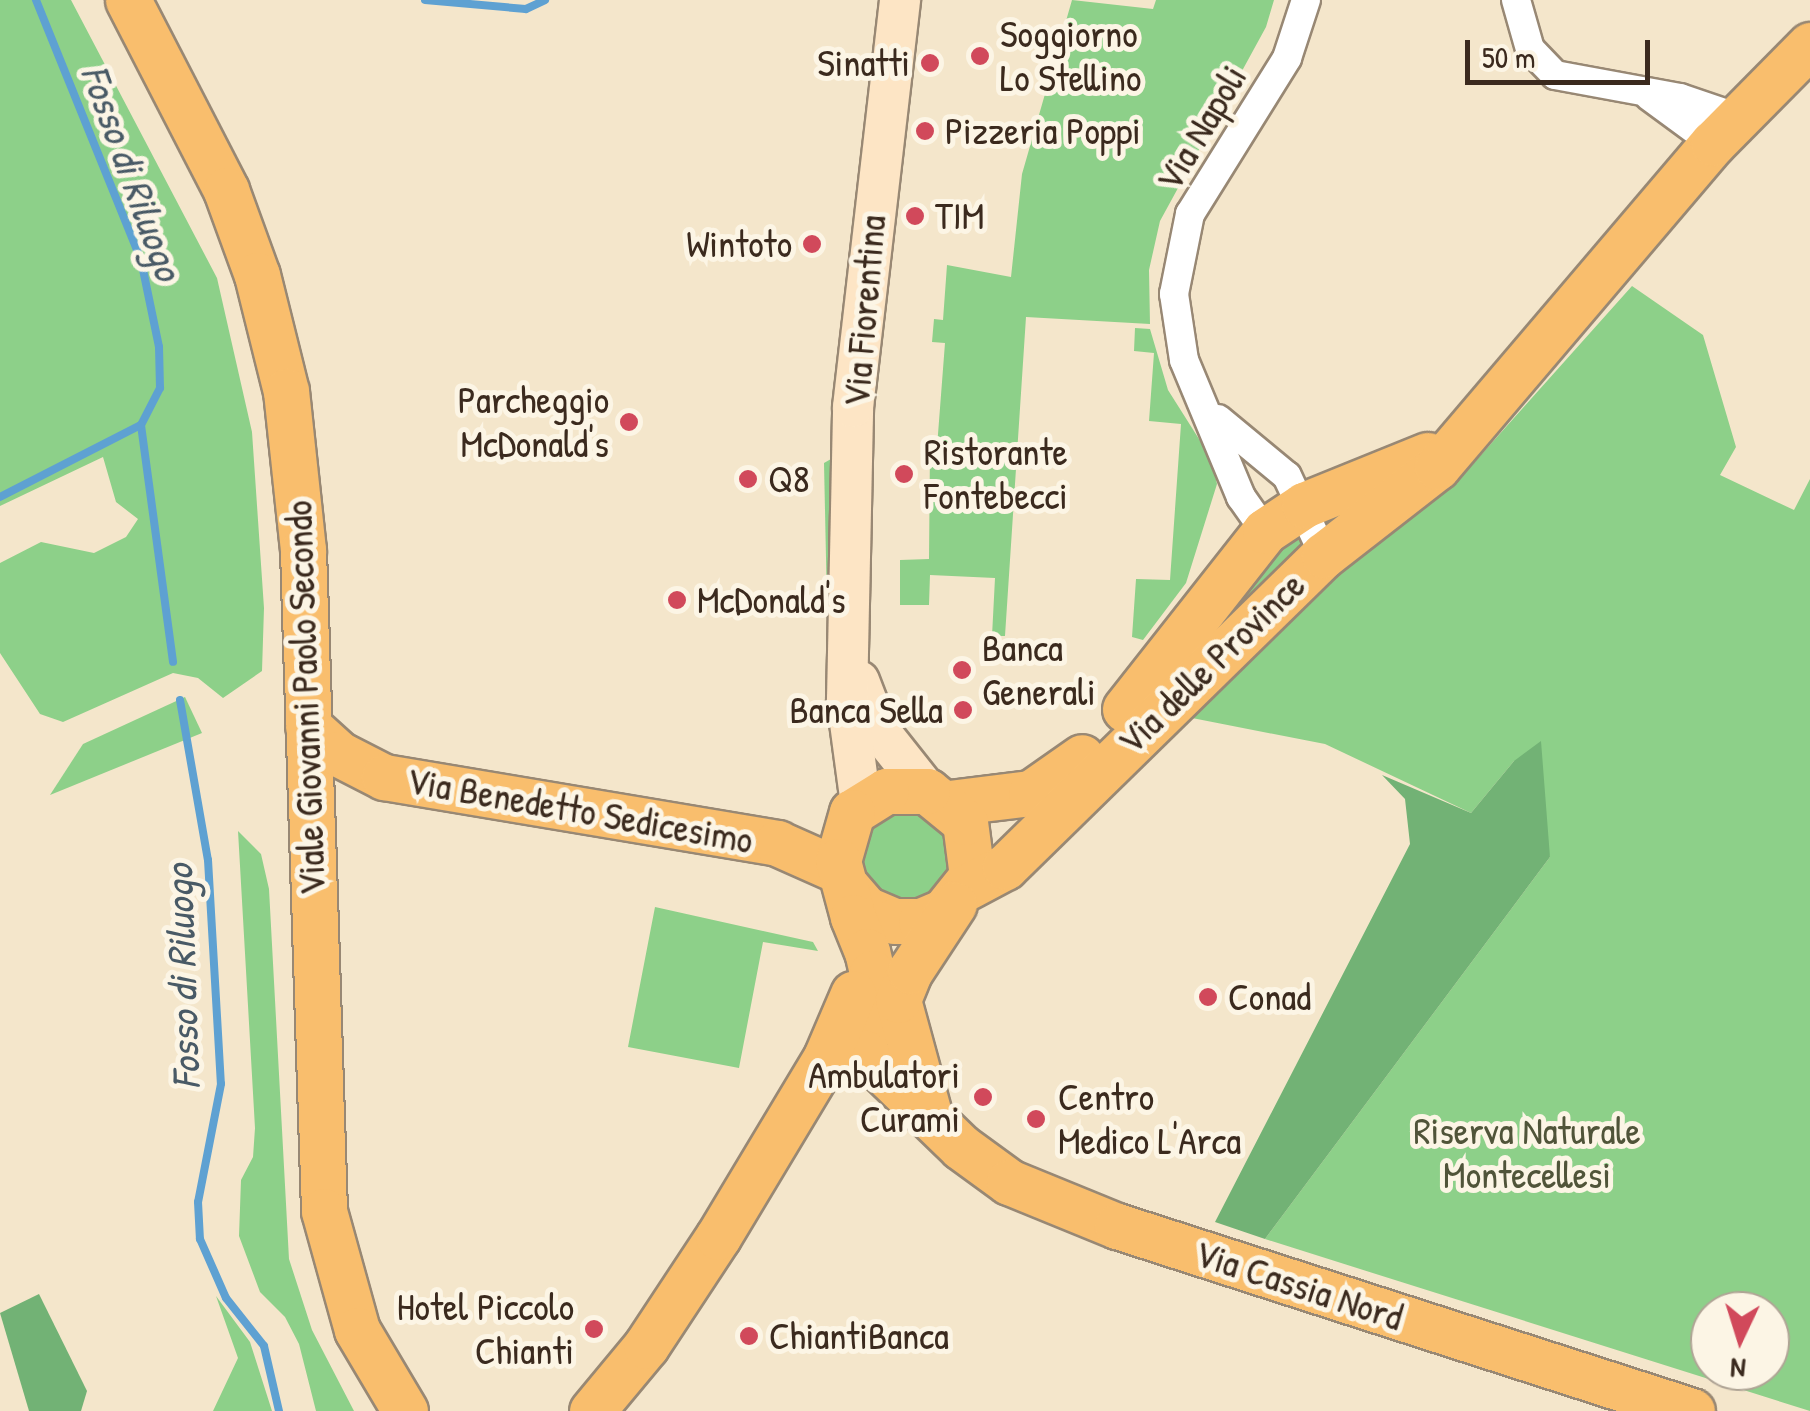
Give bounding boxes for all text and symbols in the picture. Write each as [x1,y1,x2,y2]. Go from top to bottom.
place label: Soggiorno Lo Stellino [1000,11,1141,100]
scale bar [1470,20,1655,82]
text: 50 m [1482,37,1535,77]
place label: Sinatti [817,40,910,86]
marker: Soggiorno Lo Stellino [969,45,991,67]
marker: Sinatti [919,52,941,74]
street label: Via Napoli [1146,57,1256,199]
water label: Fosso di Riluogo [72,58,194,286]
place label: Pizzeria Poppi [945,108,1141,154]
marker: Pizzeria Poppi [914,120,936,142]
place label: TIM [935,193,984,239]
marker: TIM [904,205,926,227]
street label: Via Fiorentina [833,213,895,409]
place label: Wintoto [686,221,792,267]
marker: Wintoto [801,233,823,255]
place label: Parcheggio McDonald's [458,377,609,466]
marker: Parcheggio McDonald's [618,411,640,433]
place label: Ristorante Fontebecci [924,429,1068,518]
place label: Q8 [768,456,809,502]
marker: Ristorante Fontebecci [893,463,915,485]
marker: Q8 [737,468,759,490]
street label: Viale Giovanni Paolo Secondo [275,500,335,896]
street label: Via delle Province [1108,562,1314,764]
place label: McDonald's [697,577,846,623]
marker: McDonald's [666,589,688,611]
place label: Banca Generali [982,625,1096,714]
marker: Banca Generali [951,659,973,681]
place label: Banca Sella [789,687,943,733]
marker: Banca Sella [952,699,974,721]
street label: Via Benedetto Sedicesimo [404,757,756,863]
water label: Fosso di Riluogo [153,864,209,1090]
place label: Conad [1228,974,1311,1020]
marker: Conad [1197,986,1219,1008]
place label: Ambulatori Curami [808,1052,960,1142]
place label: Centro Medico L'Arca [1058,1074,1241,1164]
marker: Ambulatori Curami [970,1084,996,1110]
marker: Centro Medico L'Arca [1023,1106,1049,1132]
park label: Riserva Naturale Montecellesi [1413,1108,1641,1198]
street label: Via Cassia Nord [1189,1230,1409,1340]
place label: Hotel Piccolo Chianti [397,1284,574,1374]
north arrow [1690,1291,1790,1391]
place label: ChiantiBanca [769,1313,949,1359]
marker: Hotel Piccolo Chianti [583,1318,605,1340]
marker: ChiantiBanca [738,1325,760,1347]
text: N [1729,1349,1747,1388]

